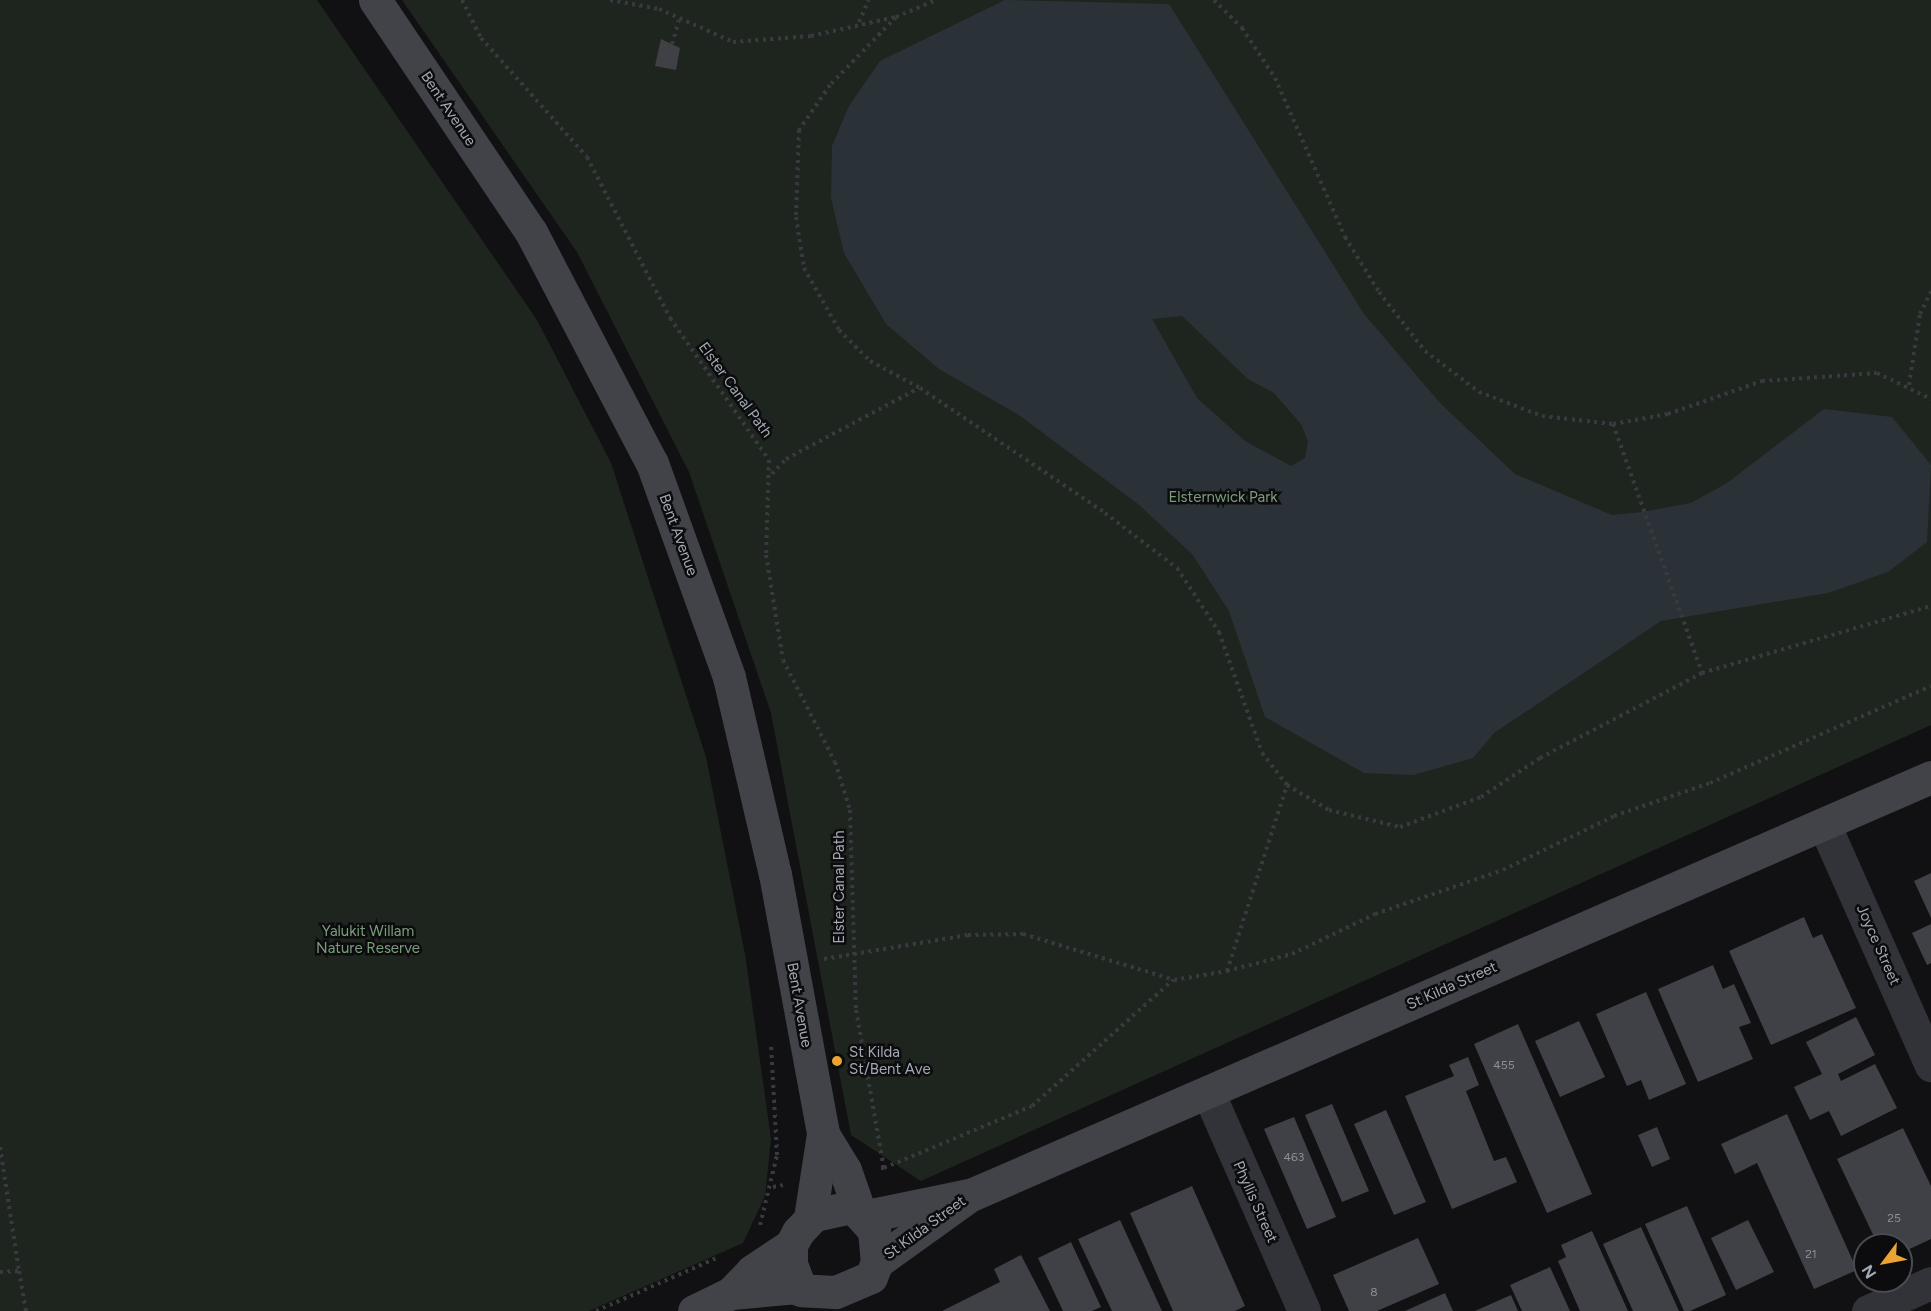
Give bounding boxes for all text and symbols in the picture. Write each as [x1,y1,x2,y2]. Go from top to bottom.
street label: Bent Avenue [417,68,479,150]
street label: Elster Canal Path [694,339,776,441]
park label: Elsternwick Park [1168,489,1278,507]
street label: Bent Avenue [655,492,701,578]
street label: Elster Canal Path [831,830,849,944]
street label: Joyce Street [1852,902,1904,988]
park label: Yalukit Willam Nature Reserve [316,922,420,957]
street label: St Kilda Street [1404,958,1500,1014]
street label: Bent Avenue [783,961,815,1049]
place label: St Kilda St/Bent Ave [849,1043,931,1078]
marker: St Kilda St/Bent Ave [830,1054,844,1068]
house number: 455 [1493,1059,1515,1073]
house number: 463 [1284,1151,1304,1165]
street label: Phyllis Street [1229,1158,1281,1246]
street label: St Kilda Street [881,1192,969,1264]
house number: 25 [1887,1212,1901,1226]
north arrow [1853,1233,1913,1293]
house number: 21 [1805,1248,1817,1262]
text: N [1858,1261,1880,1282]
house number: 8 [1370,1286,1378,1300]

